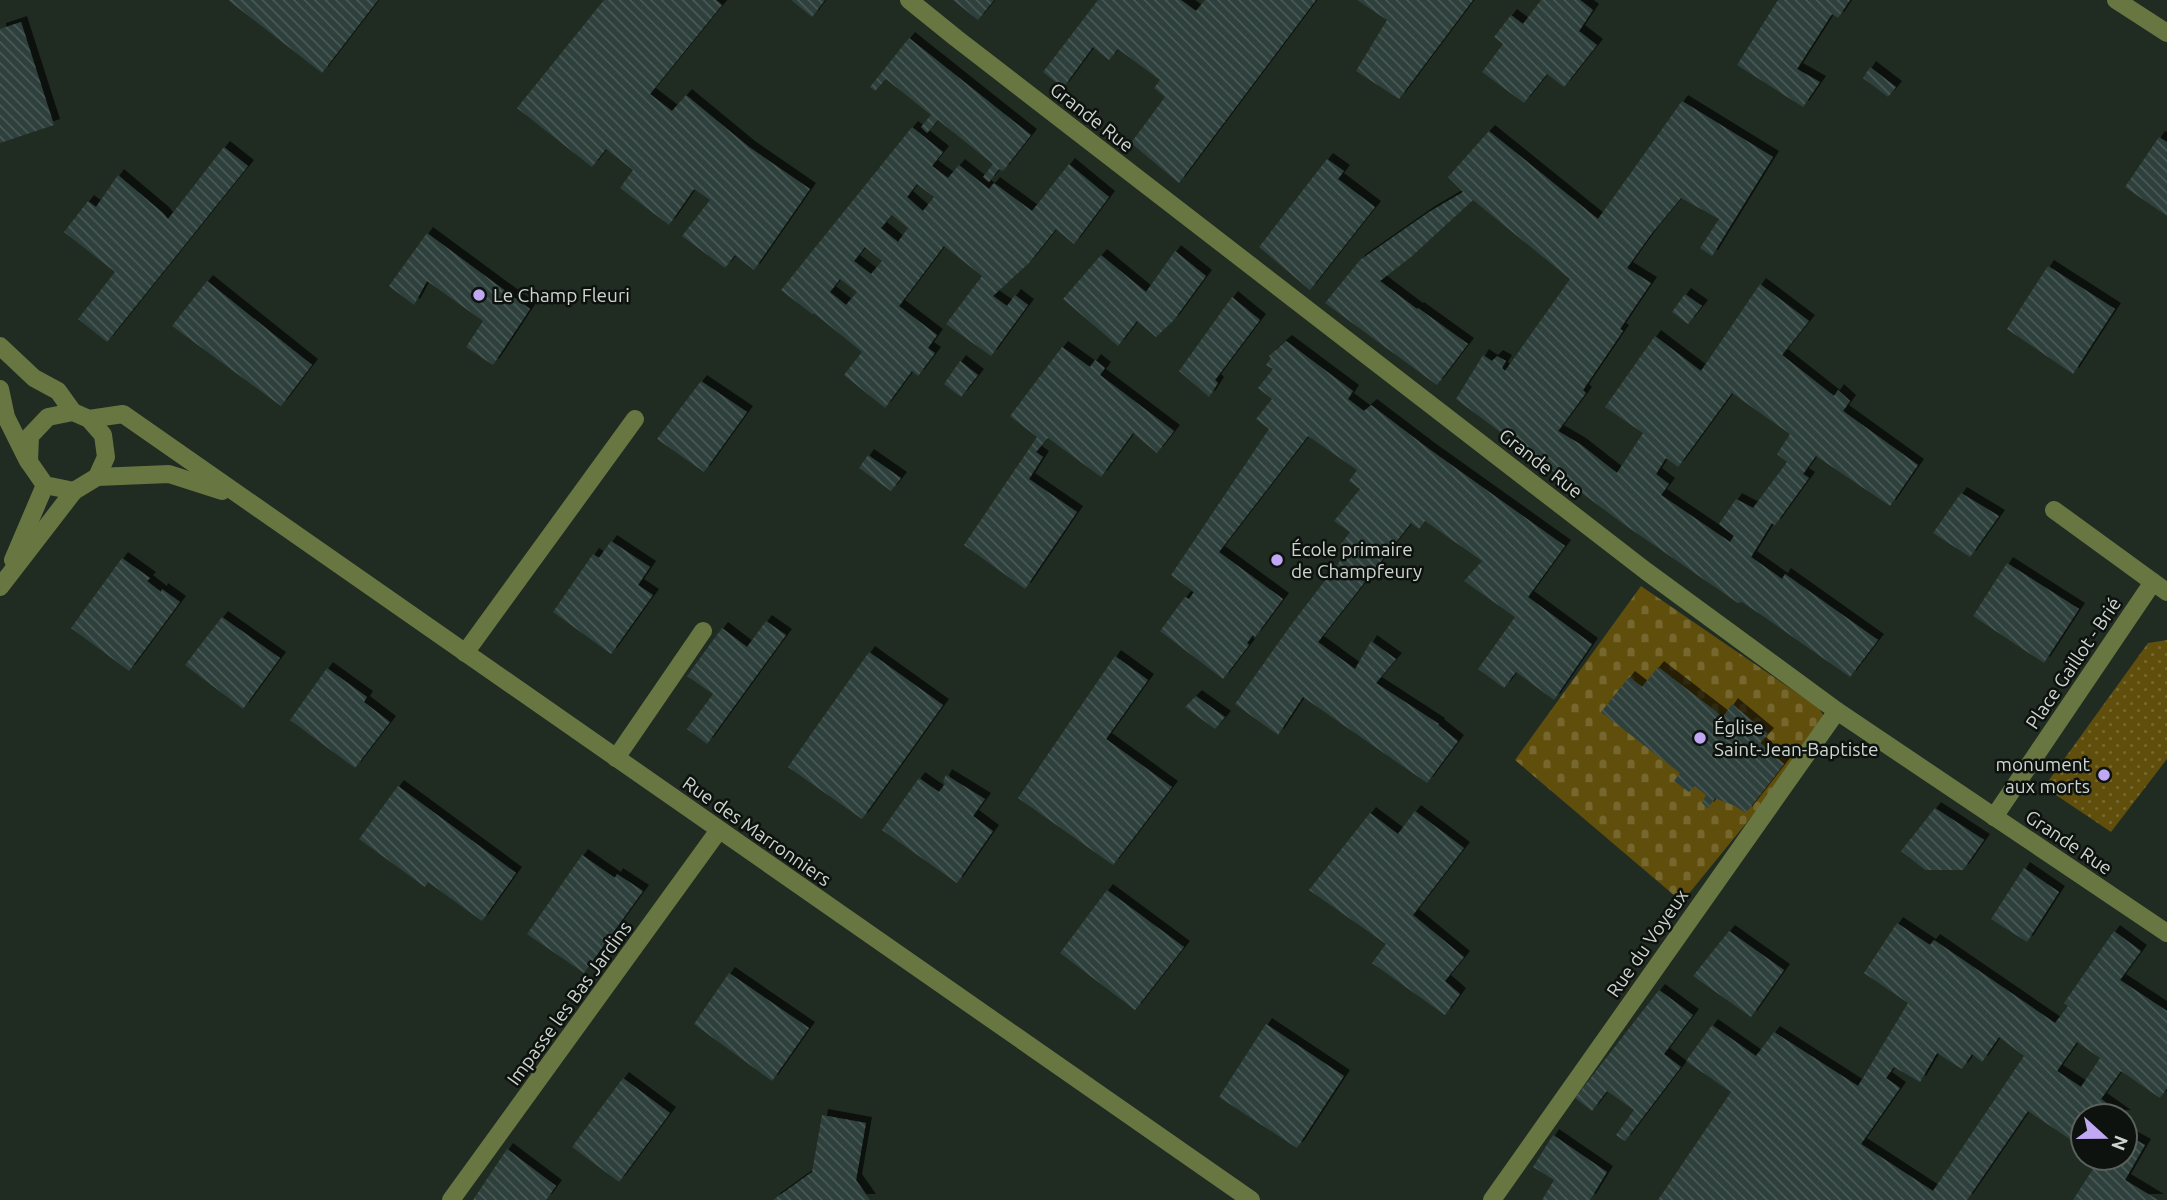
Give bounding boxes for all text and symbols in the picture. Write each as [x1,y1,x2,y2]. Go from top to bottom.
street label: Grande Rue [1046,78,1138,156]
place label: Le Champ Fleuri [493,284,630,306]
marker: Le Champ Fleuri [471,287,487,303]
street label: Grande Rue [1495,424,1587,502]
place label: École primaire de Champfeury [1291,538,1422,582]
marker: École primaire de Champfeury [1269,552,1285,568]
street label: Place Gaillot - Brié [2021,593,2125,733]
place label: Église Saint-Jean-Baptiste [1714,716,1878,760]
marker: Église Saint-Jean-Baptiste [1692,730,1708,746]
place label: monument aux morts [1996,753,2091,797]
marker: monument aux morts [2096,767,2112,783]
street label: Rue des Marronniers [679,772,835,890]
street label: Grande Rue [2022,805,2116,879]
street label: Rue du Voyeux [1602,885,1692,1001]
street label: Impasse les Bas Jardins [502,917,636,1089]
north arrow [2069,1102,2139,1172]
text: N [2107,1133,2133,1154]

